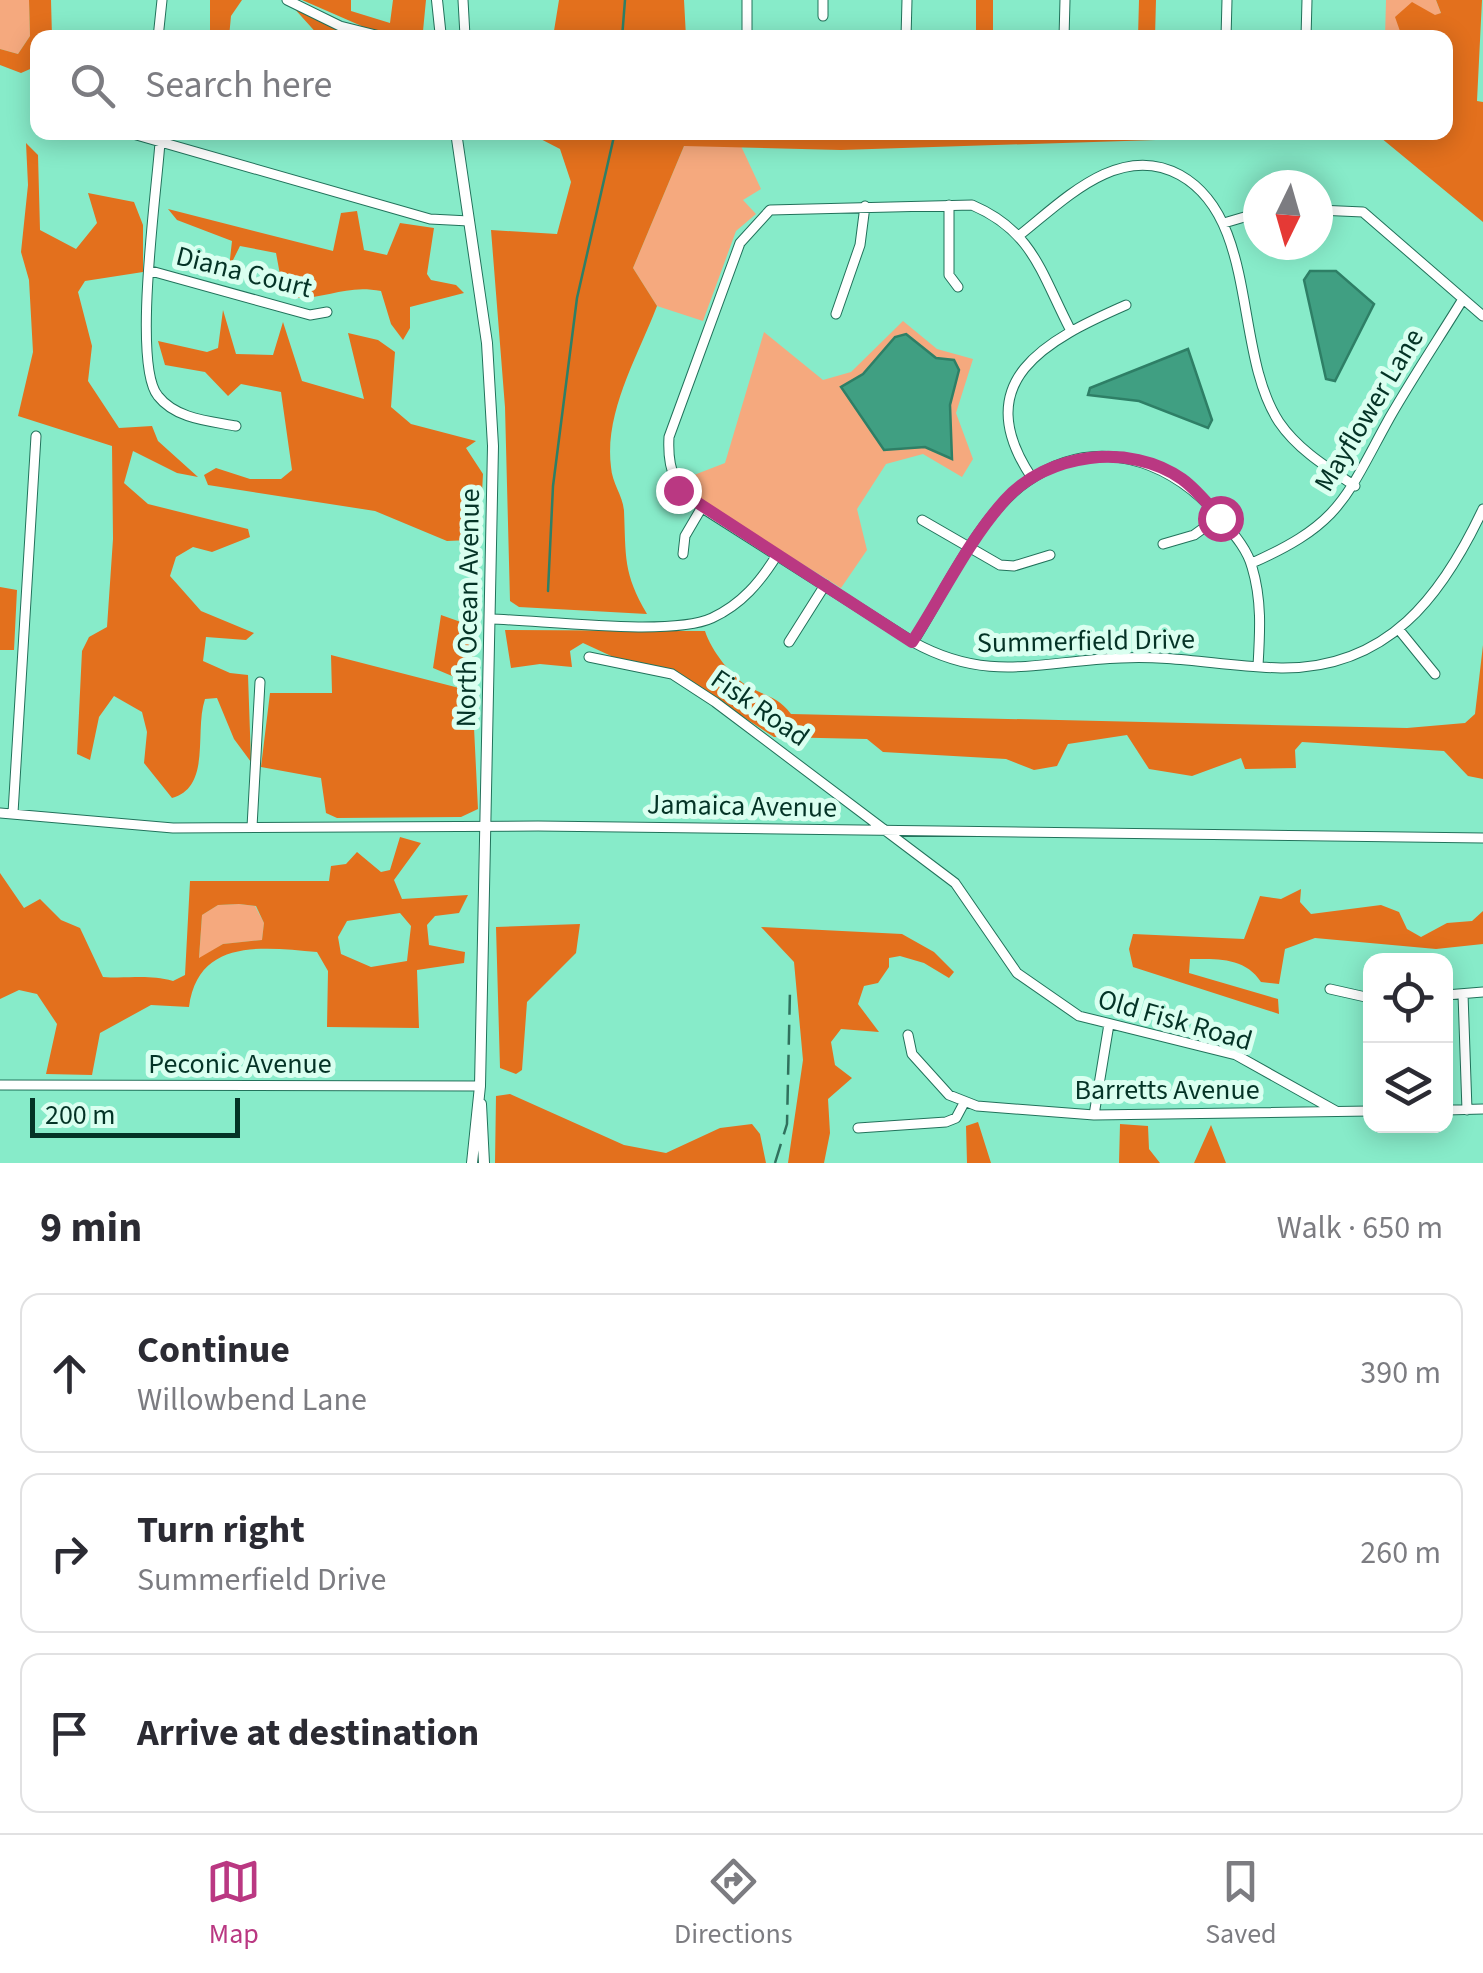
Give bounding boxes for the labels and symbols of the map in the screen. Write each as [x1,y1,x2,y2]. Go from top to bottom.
north arrow [1243,170,1333,260]
street label: Diana Court [172,236,317,308]
street label: Mayflower Lane [1304,321,1434,499]
route end [656,468,702,514]
street label: North Ocean Avenue [446,488,490,728]
route start [1198,496,1244,542]
street label: Summerfield Drive [977,619,1195,663]
street label: Fisk Road [703,659,817,757]
street label: Jamaica Avenue [647,784,837,828]
street label: Old Fisk Road [1093,979,1257,1061]
street label: Peconic Avenue [148,1044,332,1084]
street label: Barretts Avenue [1074,1070,1260,1110]
scale bar [30,1093,240,1138]

